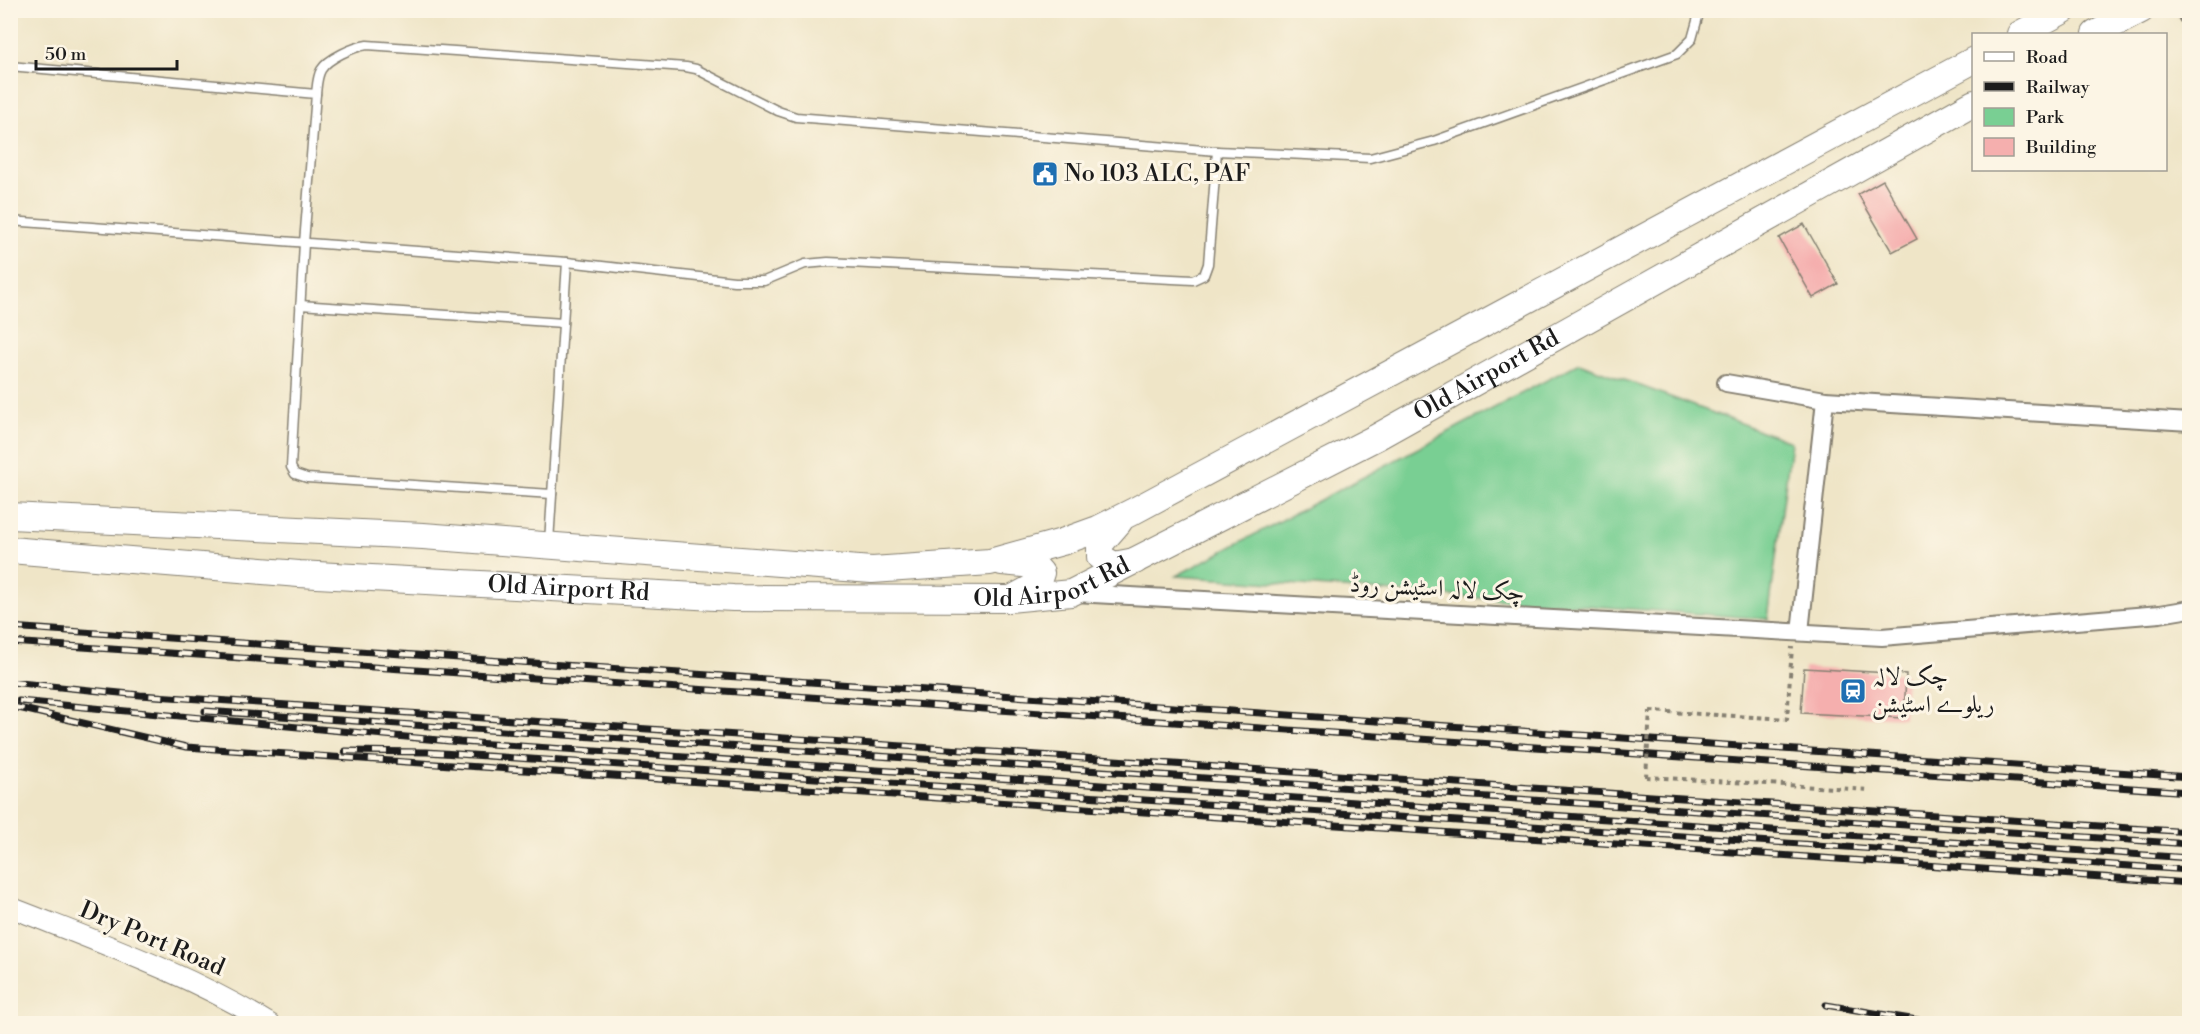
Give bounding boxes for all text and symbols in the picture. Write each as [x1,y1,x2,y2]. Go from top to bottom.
scale bar [36,33,177,71]
legend [1972,33,2167,171]
text: 50 m [45,43,87,66]
text: Road [2026,46,2069,69]
text: Railway [2026,76,2090,99]
text: Park [2026,106,2065,129]
text: Building [2025,136,2097,159]
public building icon: No 103 ALC, PAF [1030,159,1060,189]
place label: No 103 ALC, PAF [1064,159,1250,189]
street label: Old Airport Rd [1409,323,1565,428]
street label: Old Airport Rd [973,550,1135,614]
street label: Old Airport Rd [487,569,651,608]
street label: چک لالہ اسٹیشن روڈ [1349,569,1525,609]
place label: چک لالہ ریلوے اسٹیشن [1872,662,1995,720]
station icon: چک لالہ ریلوے اسٹیشن [1838,676,1868,706]
street label: Dry Port Road [75,895,229,983]

